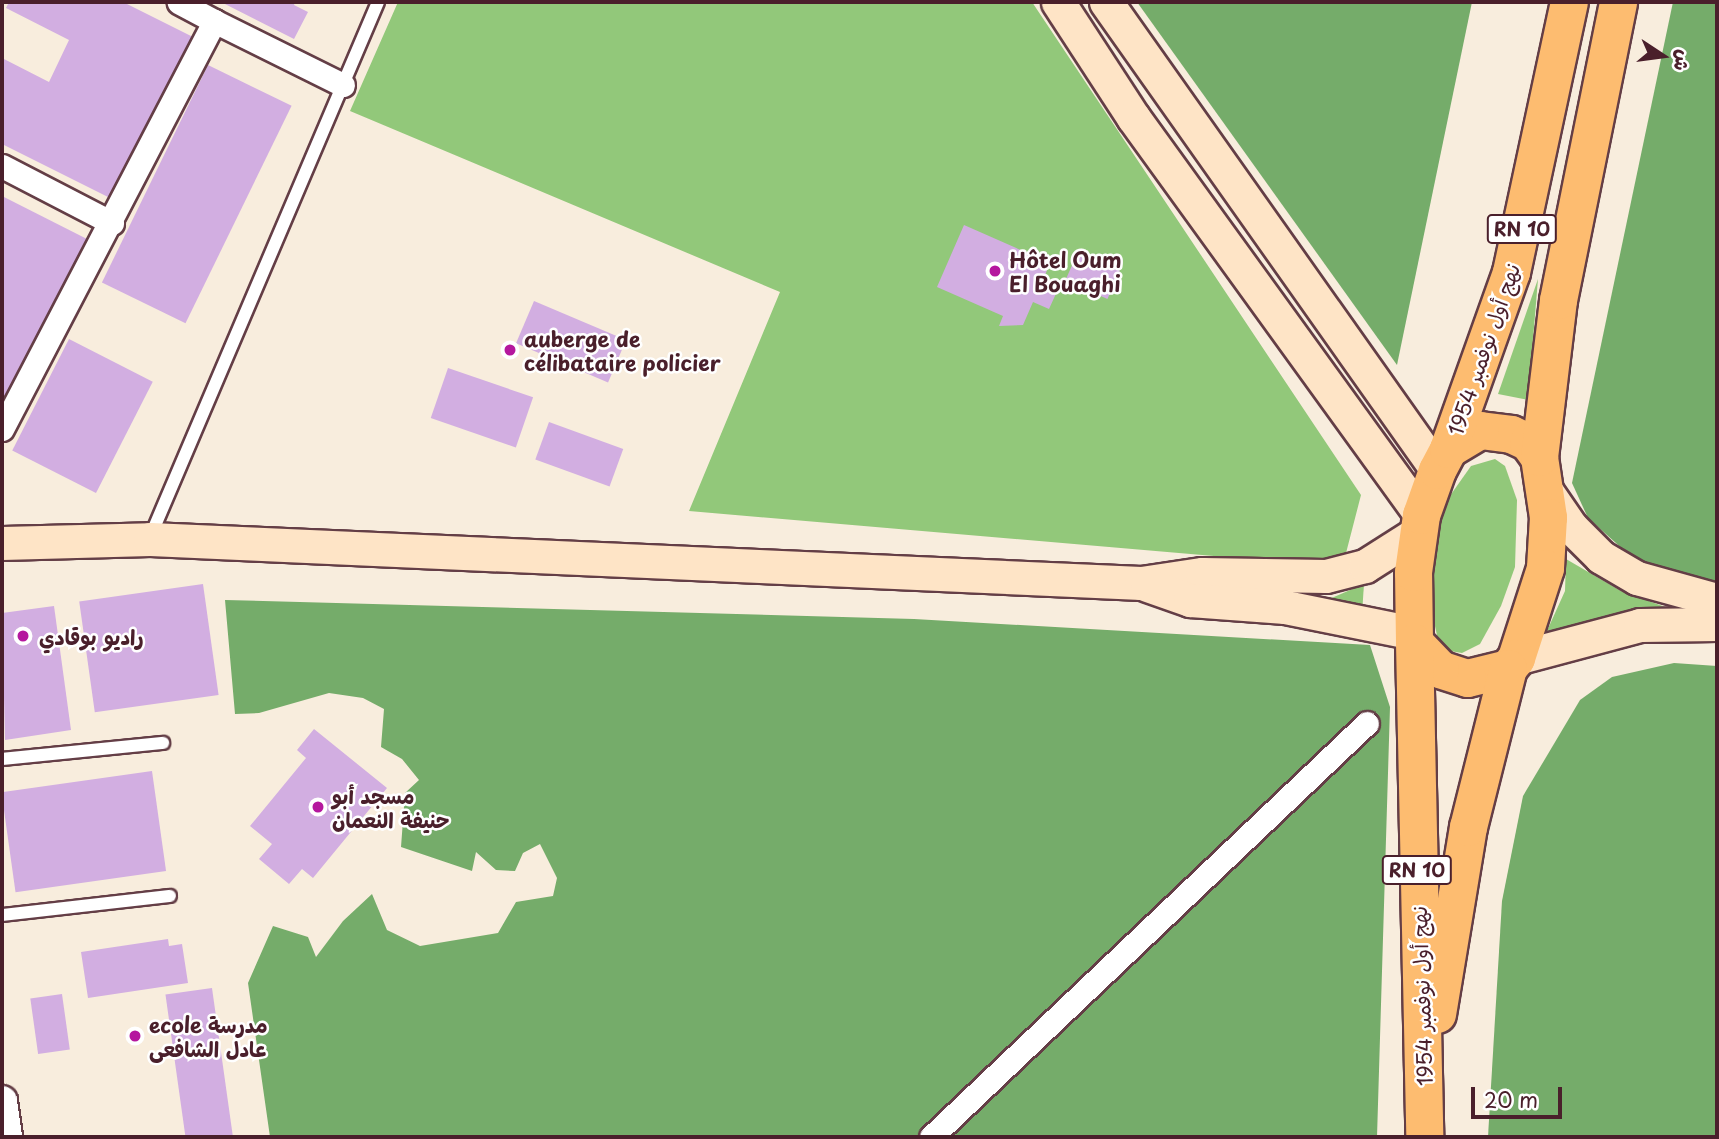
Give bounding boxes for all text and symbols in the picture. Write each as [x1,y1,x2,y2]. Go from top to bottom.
north arrow [1628,21,1698,91]
text: ش [1667,47,1699,74]
road number: RN 10 [1485,214,1559,244]
place label: Hôtel Oum El Bouaghi [1009,246,1122,296]
street label: نهج أول نوفمبر 1954 [1442,260,1524,438]
marker: Hôtel Oum El Bouaghi [987,263,1003,279]
place label: auberge de célibataire policier [524,325,722,375]
marker: auberge de célibataire policier [502,342,518,358]
place label: راديو بوقادي [39,623,144,649]
marker: راديو بوقادي [13,626,33,646]
place label: مسجد أبو حنيفة النعمان [332,782,450,832]
marker: مسجد أبو حنيفة النعمان [310,799,326,815]
road number: RN 10 [1380,855,1454,886]
street label: نهج أول نوفمبر 1954 [1405,905,1437,1087]
place label: ecole مدرسة عادل الشافعى [149,1011,268,1061]
marker: ecole مدرسة عادل الشافعى [127,1028,143,1044]
scale bar [1474,1072,1565,1116]
text: 20 m [1484,1083,1538,1115]

